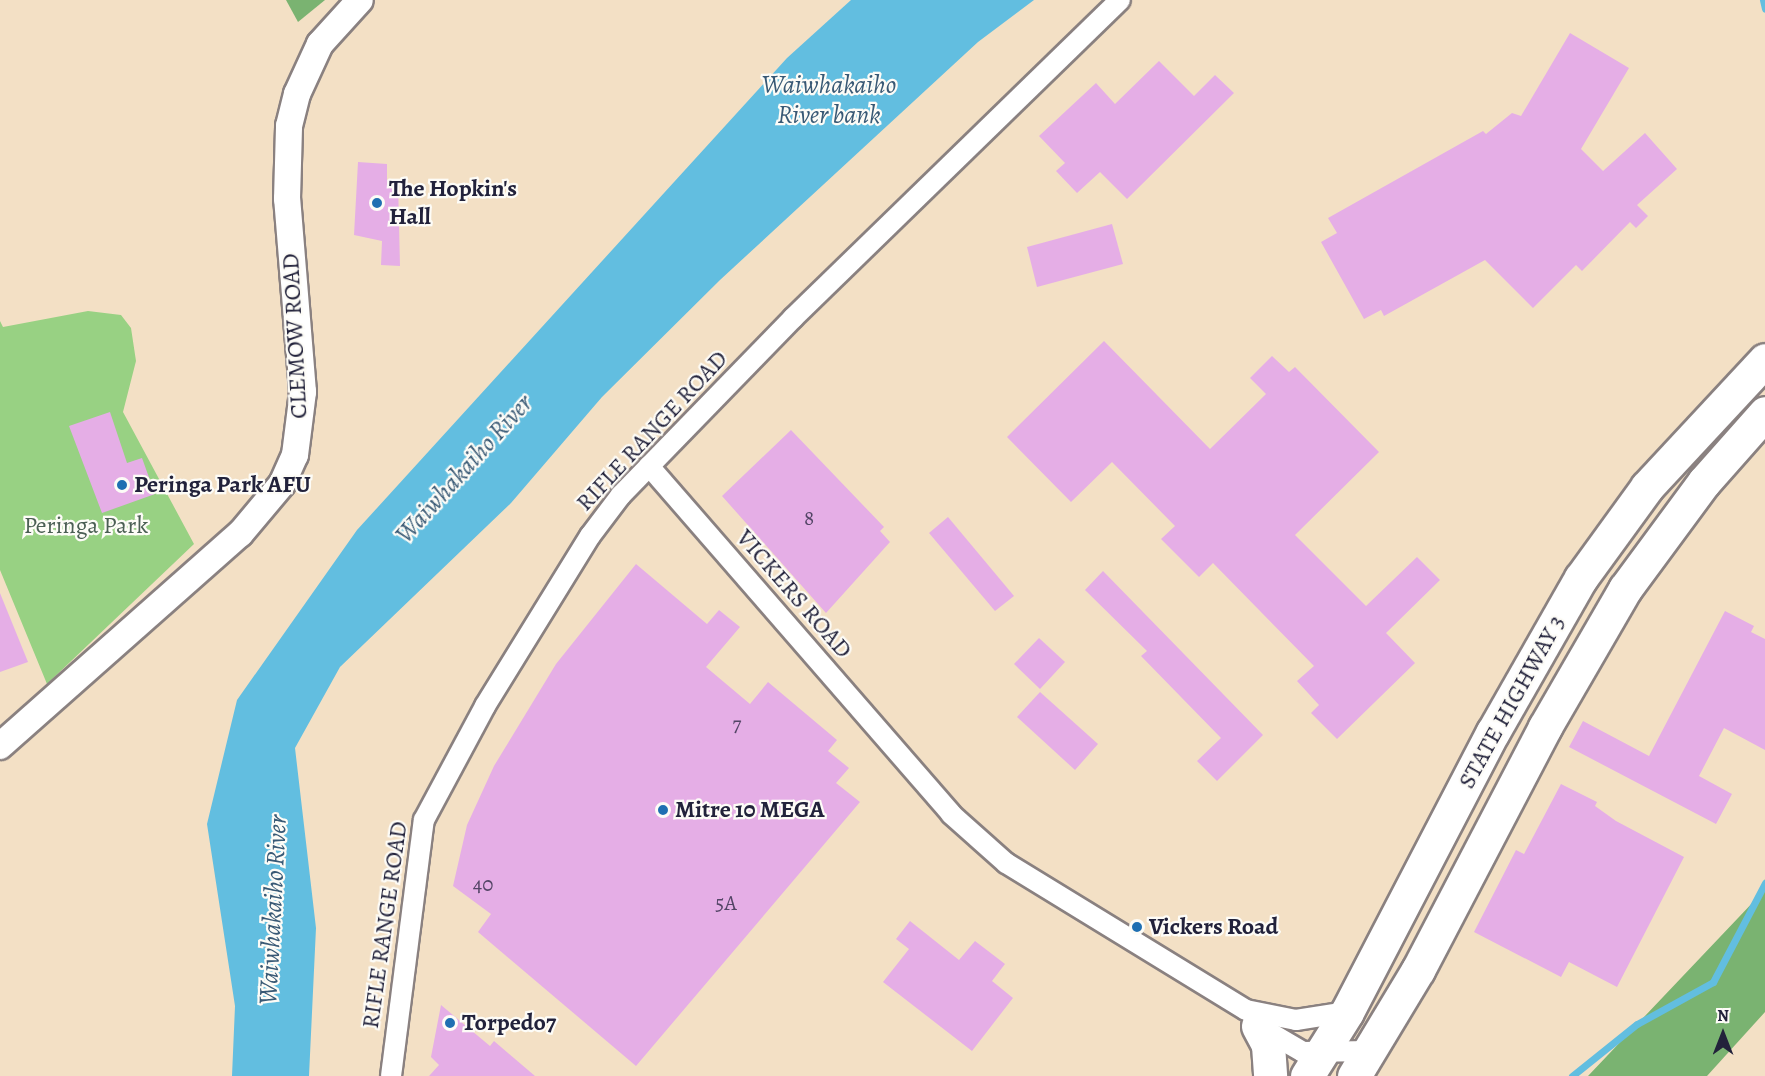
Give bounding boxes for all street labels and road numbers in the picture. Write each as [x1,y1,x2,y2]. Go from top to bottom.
street label: CLEMOW ROAD [276,253,314,419]
street label: RIFLE RANGE ROAD [570,345,734,517]
street label: VICKERS ROAD [730,524,858,664]
street label: STATE HIGHWAY 3 [1452,610,1572,794]
street label: RIFLE RANGE ROAD [356,820,414,1030]

